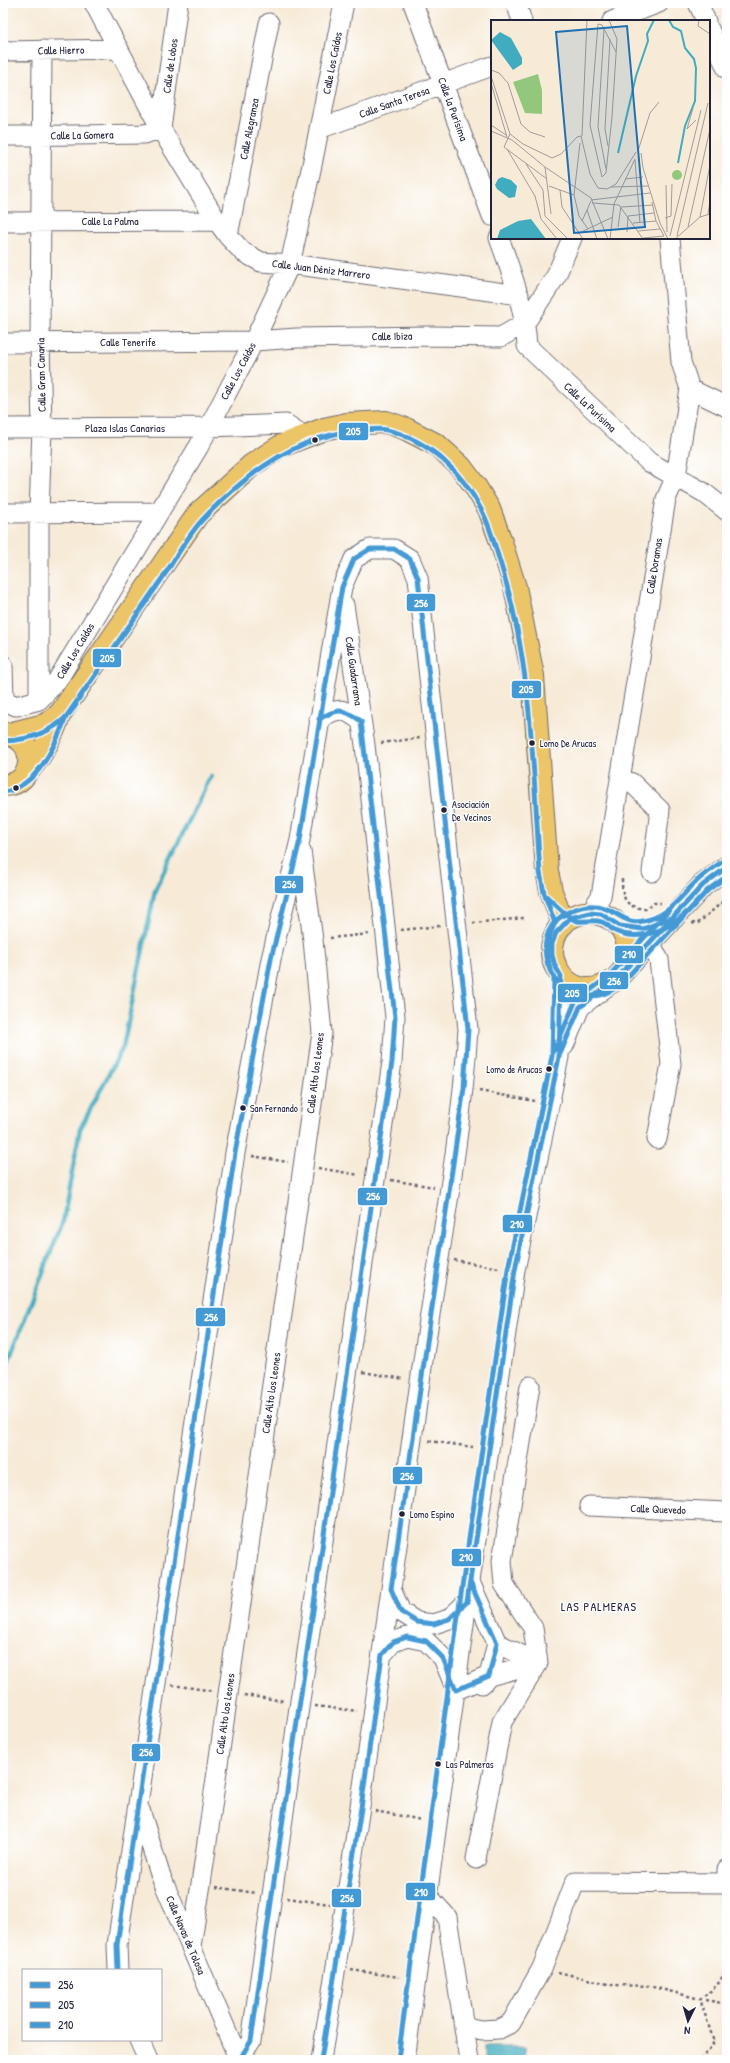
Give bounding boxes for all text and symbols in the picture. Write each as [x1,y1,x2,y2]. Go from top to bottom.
inset map [491,20,710,239]
street label: Calle Los Caídos [319,31,345,95]
street label: Calle de Lobos [159,38,181,94]
street label: Calle Hierro [37,43,85,57]
street label: Calle la Purísima [435,75,471,143]
street label: Calle Santa Teresa [357,83,432,121]
street label: Calle Alegranza [236,97,262,161]
street label: Calle La Gomera [50,127,114,143]
street label: Calle La Palma [81,214,139,228]
street label: Calle Juan Déniz Marrero [271,256,372,282]
street label: Calle Ibiza [372,329,413,343]
street label: Calle Tenerife [100,335,157,349]
street label: Calle Gran Canaria [33,337,49,412]
street label: Calle Los Caídos [217,340,259,402]
street label: Calle la Purísima [561,379,620,435]
street label: Plaza Islas Canarias [85,421,165,435]
line badge: 205 [338,422,369,441]
text: 205 [346,424,361,438]
unlabelled marker [310,435,320,445]
street label: Calle Doramas [643,537,665,595]
line badge: 256 [406,593,436,612]
text: 256 [414,596,429,610]
street label: Calle Los Caídos [53,620,97,682]
street label: Calle Guadarrama [342,636,366,707]
line badge: 205 [92,648,122,668]
text: 205 [100,651,115,665]
line badge: 205 [511,680,542,699]
text: 205 [519,682,534,696]
place label: Lomo De Arucas [540,737,596,750]
marker: Lomo De Arucas [527,738,537,748]
unlabelled marker [11,783,21,793]
place label: Asociación De Vecinos [452,798,491,824]
marker: Asociación De Vecinos [439,805,449,815]
line badge: 256 [274,875,304,894]
text: 256 [282,877,297,891]
line badge: 210 [614,945,644,964]
text: 210 [622,947,636,961]
line badge: 256 [599,971,629,990]
text: 256 [607,974,622,988]
line badge: 205 [557,983,588,1003]
text: 205 [565,986,580,1000]
street label: Calle Alto los Leones [303,1032,327,1114]
place label: Lomo de Arucas [487,1063,542,1076]
marker: Lomo de Arucas [544,1064,554,1074]
place label: San Fernando [250,1102,298,1115]
marker: San Fernando [238,1103,248,1113]
line badge: 256 [357,1187,388,1206]
text: 256 [366,1189,381,1203]
line badge: 210 [502,1214,533,1233]
text: 210 [510,1217,524,1231]
line badge: 256 [195,1307,226,1327]
text: 256 [204,1310,219,1324]
street label: Calle Alto los Leones [258,1352,284,1434]
line badge: 256 [392,1466,423,1485]
text: 256 [400,1469,415,1483]
street label: Calle Quevedo [630,1501,687,1517]
place label: Lomo Espino [410,1508,454,1521]
marker: Lomo Espino [397,1509,407,1519]
line badge: 210 [451,1548,482,1567]
text: 210 [459,1550,473,1564]
district label: LAS PALMERAS [561,1598,637,1615]
street label: Calle Alto los Leones [212,1673,238,1755]
line badge: 256 [131,1743,161,1762]
text: 256 [139,1745,154,1759]
place label: Las Palmeras [446,1758,494,1771]
marker: Las Palmeras [433,1759,443,1769]
line badge: 210 [405,1882,436,1901]
text: 210 [414,1885,428,1899]
line badge: 256 [331,1888,362,1908]
text: 256 [340,1891,355,1905]
street label: Calle Navas de Tolosa [163,1893,209,1977]
legend [22,1969,162,2041]
text: 256 [58,1976,74,1993]
text: 205 [58,1996,74,2013]
north arrow [668,2001,708,2041]
text: 210 [58,2016,73,2033]
text: N [683,2024,691,2038]

